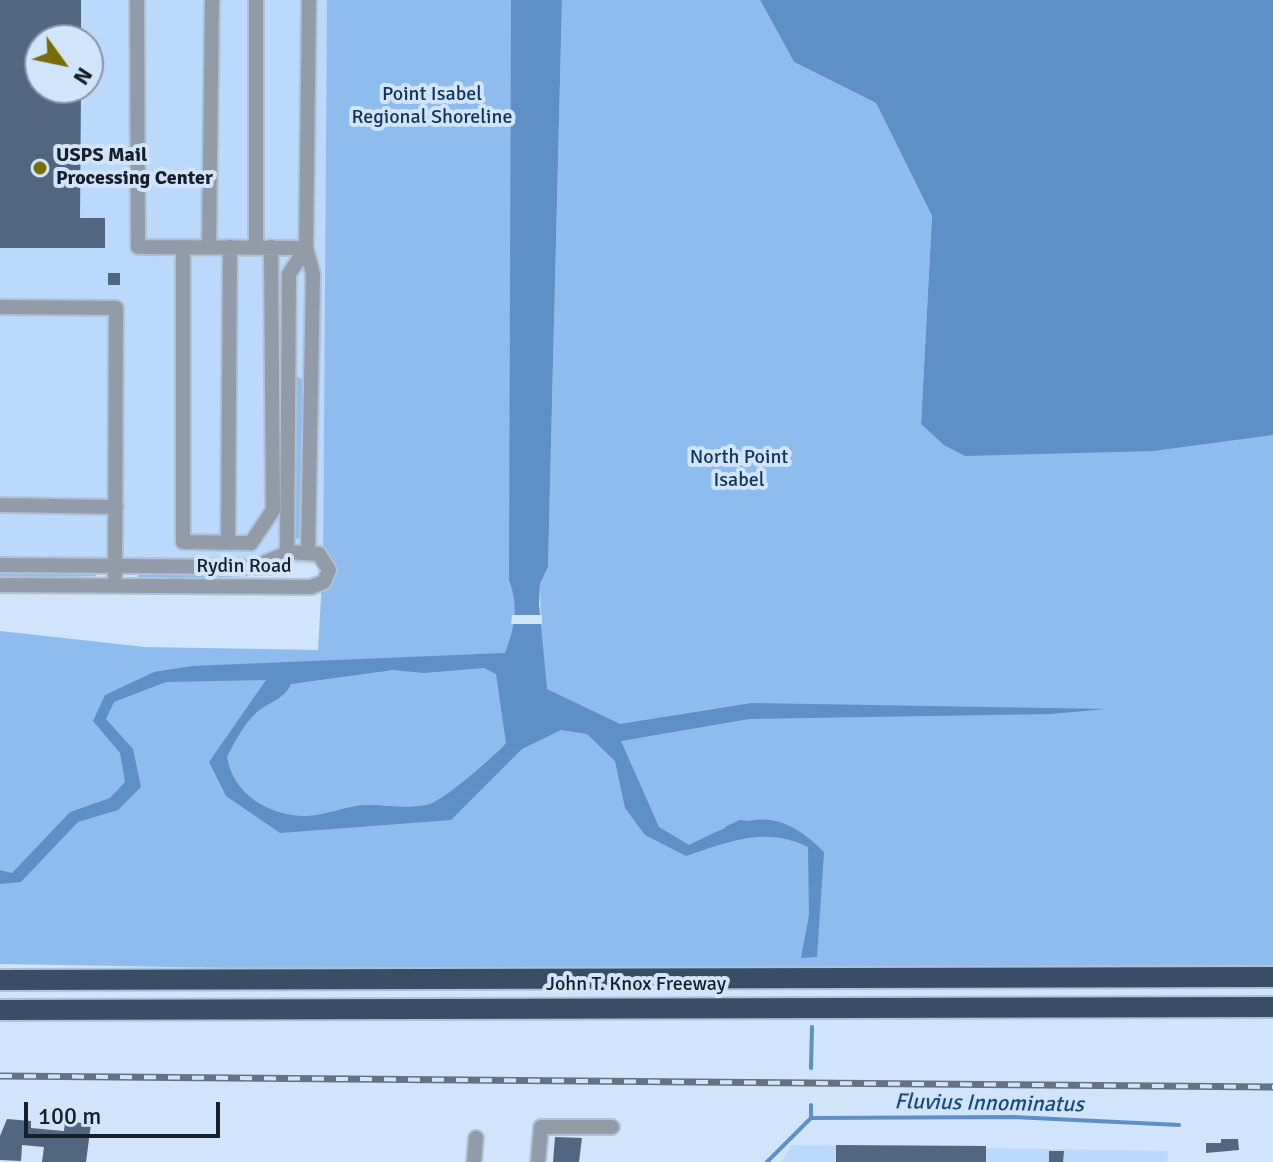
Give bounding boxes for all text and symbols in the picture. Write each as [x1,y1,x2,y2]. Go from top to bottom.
north arrow [24,24,104,104]
text: N [67,62,98,90]
park label: Point Isabel Regional Shoreline [352,83,512,130]
place label: USPS Mail Processing Center [56,144,213,191]
marker: USPS Mail Processing Center [31,159,49,177]
park label: North Point Isabel [690,446,788,493]
street label: Rydin Road [196,555,292,579]
street label: John T. Knox Freeway [546,973,726,997]
scale bar [28,1086,224,1136]
water label: Fluvius Innominatus [894,1089,1084,1119]
text: 100 m [38,1101,101,1131]

